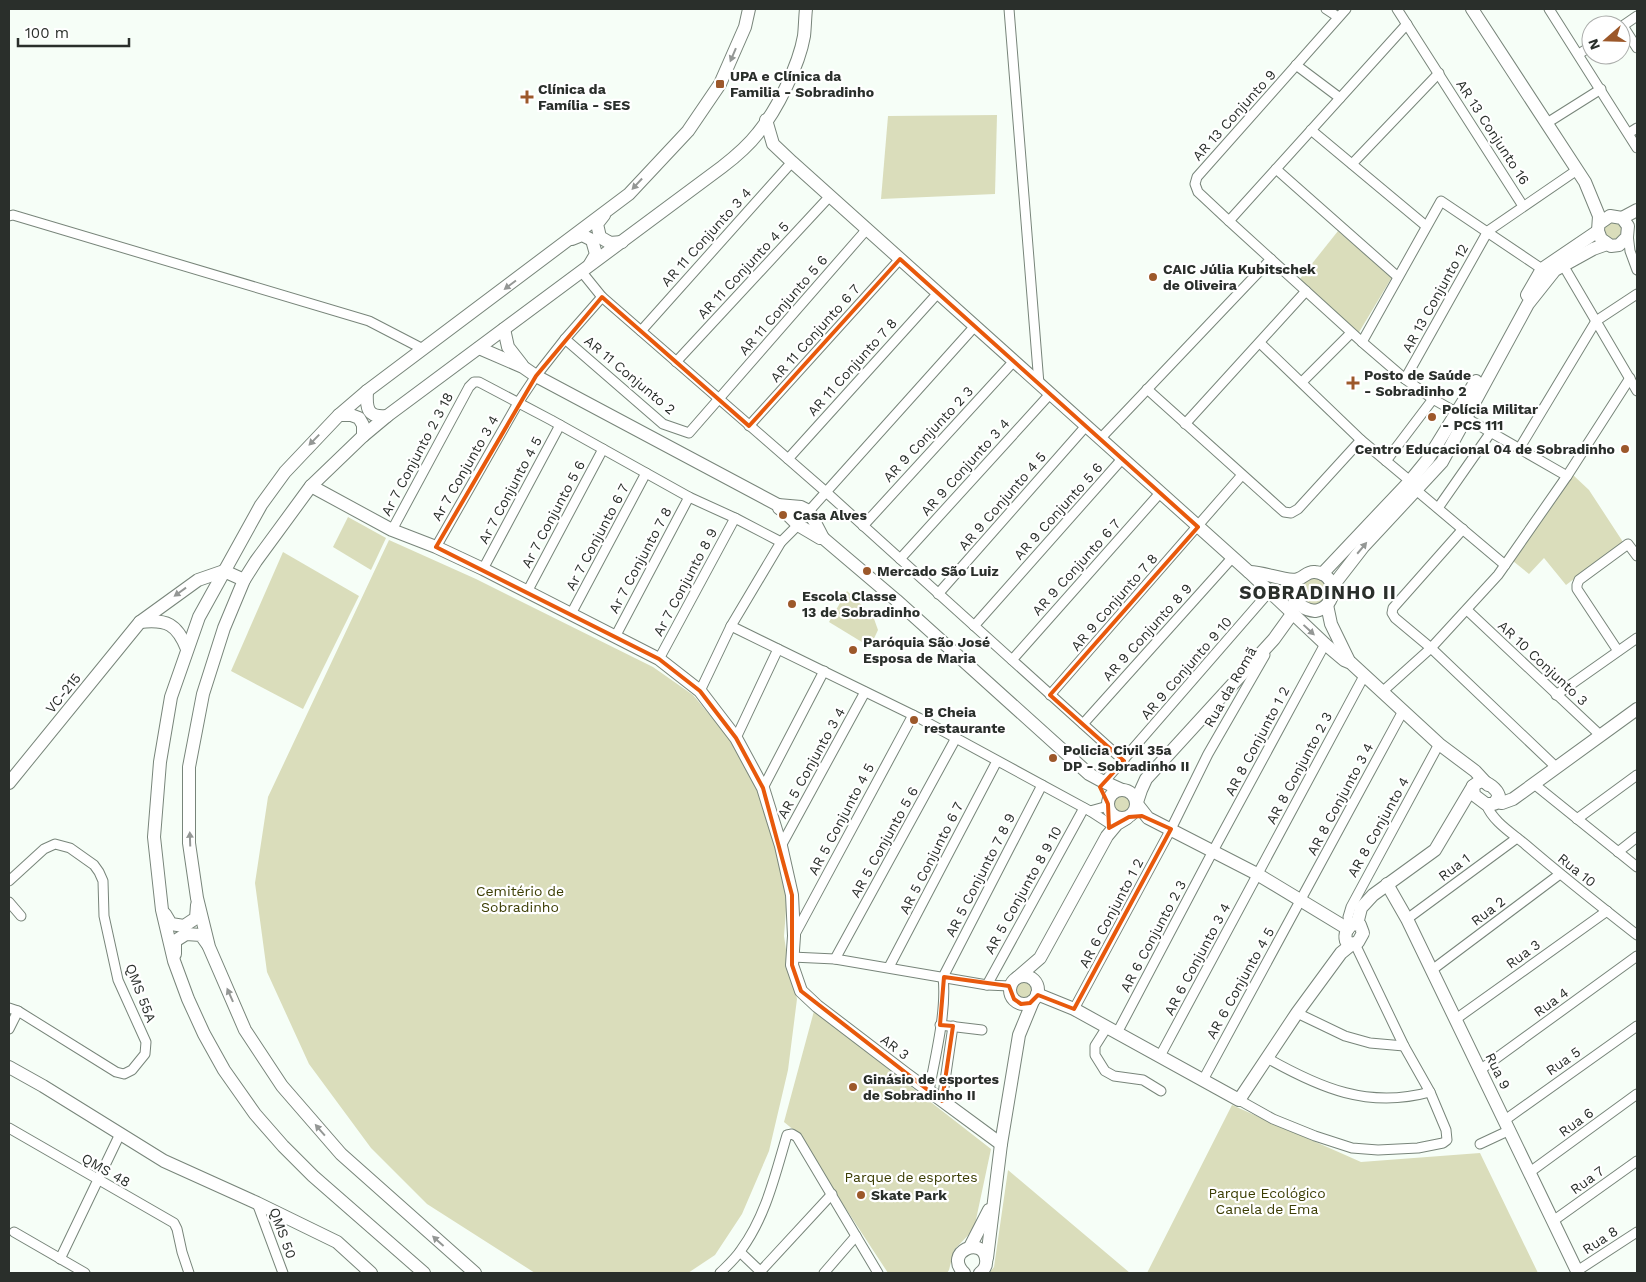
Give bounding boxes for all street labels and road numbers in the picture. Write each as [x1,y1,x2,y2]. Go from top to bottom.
street label: AR 13 Conjunto 9 [1189,66,1279,164]
street label: AR 13 Conjunto 16 [1453,77,1533,187]
street label: AR 11 Conjunto 3 4 [658,185,754,289]
street label: AR 11 Conjunto 4 5 [694,218,792,322]
street label: AR 13 Conjunto 12 [1399,241,1471,355]
street label: AR 11 Conjunto 5 6 [735,252,831,358]
street label: AR 11 Conjunto 6 7 [767,281,863,385]
street label: AR 11 Conjunto 7 8 [804,315,900,419]
street label: AR 11 Conjunto 2 [581,332,679,418]
street label: AR 9 Conjunto 2 3 [880,383,976,485]
street label: Ar 7 Conjunto 2 3 18 [378,390,456,518]
street label: Ar 7 Conjunto 3 4 [428,412,502,524]
street label: AR 9 Conjunto 3 4 [917,415,1013,519]
street label: Ar 7 Conjunto 4 5 [475,434,545,546]
street label: AR 9 Conjunto 4 5 [955,449,1049,553]
street label: Ar 7 Conjunto 5 6 [518,458,588,570]
street label: AR 9 Conjunto 5 6 [1010,459,1106,563]
street label: Ar 7 Conjunto 6 7 [562,481,632,593]
street label: Ar 7 Conjunto 7 8 [605,504,675,616]
street label: AR 9 Conjunto 6 7 [1029,515,1124,618]
street label: Ar 7 Conjunto 8 9 [650,525,720,639]
street label: AR 9 Conjunto 7 8 [1067,550,1161,654]
street label: AR 9 Conjunto 8 9 [1099,580,1195,684]
street label: AR 9 Conjunto 9 10 [1137,613,1235,723]
street label: AR 10 Conjunto 3 [1495,617,1591,709]
street label: Rua da Romã [1201,644,1259,730]
street label: VC-215 [42,670,84,716]
street label: AR 8 Conjunto 1 2 [1221,684,1293,798]
street label: AR 5 Conjunto 3 4 [774,705,848,821]
street label: AR 8 Conjunto 2 3 [1263,709,1335,827]
street label: AR 8 Conjunto 3 4 [1304,740,1376,858]
street label: AR 5 Conjunto 4 5 [805,760,877,878]
street label: AR 8 Conjunto 4 [1344,774,1412,880]
street label: AR 5 Conjunto 5 6 [847,784,921,900]
street label: AR 5 Conjunto 6 7 [896,799,966,917]
street label: AR 5 Conjunto 7 8 9 [942,811,1018,939]
street label: AR 5 Conjunto 8 9 10 [981,823,1065,957]
street label: Rua 1 [1435,850,1473,884]
street label: Rua 10 [1555,850,1599,890]
street label: AR 6 Conjunto 1 2 [1075,856,1147,970]
street label: AR 6 Conjunto 2 3 [1117,877,1189,995]
street label: Rua 2 [1468,893,1508,929]
street label: AR 6 Conjunto 3 4 [1161,900,1233,1018]
street label: AR 6 Conjunto 4 5 [1203,925,1277,1041]
street label: Rua 3 [1503,936,1543,972]
street label: QMS 55A [122,961,160,1025]
street label: Rua 4 [1531,984,1571,1020]
street label: AR 3 [878,1031,912,1063]
street label: Rua 5 [1543,1043,1583,1079]
street label: Rua 9 [1482,1050,1514,1092]
street label: Rua 6 [1556,1104,1596,1140]
street label: QMS 48 [79,1150,133,1190]
street label: Rua 7 [1567,1162,1607,1197]
street label: QMS 50 [266,1205,300,1261]
street label: Rua 8 [1579,1223,1621,1257]

